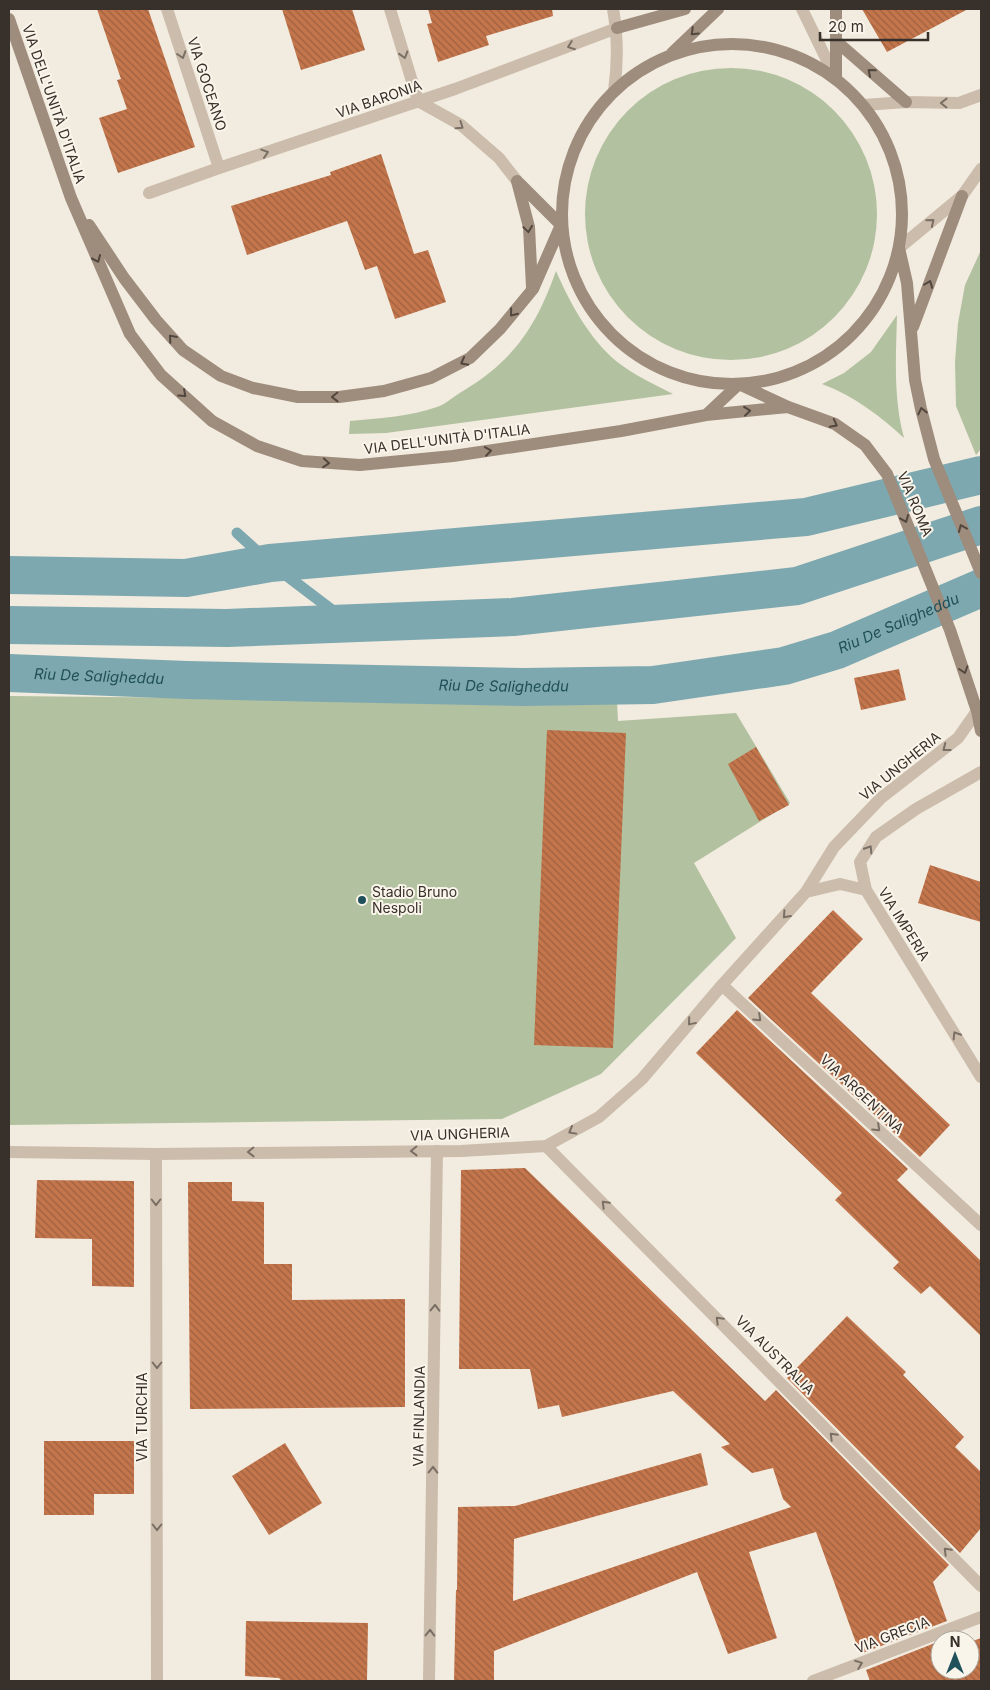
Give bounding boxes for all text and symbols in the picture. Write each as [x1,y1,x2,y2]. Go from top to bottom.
scale bar [820,10,928,42]
text: 20 m [828,17,864,36]
street label: VIA DELL'UNITÀ D'ITALIA [19,22,90,186]
one-way arrow [691,26,700,35]
street label: VIA GOCEANO [184,35,231,133]
one-way arrow [567,39,576,50]
one-way arrow [176,50,186,59]
one-way arrow [398,50,408,59]
one-way arrow [868,68,877,77]
street label: VIA BARONIA [334,76,424,121]
one-way arrow [940,98,948,108]
one-way arrow [454,120,464,129]
one-way arrow [261,148,269,158]
one-way arrow [925,219,934,228]
one-way arrow [522,225,533,233]
one-way arrow [91,254,102,263]
one-way arrow [923,280,933,288]
one-way arrow [509,308,518,317]
one-way arrow [169,334,178,343]
one-way arrow [460,355,469,365]
one-way arrow [177,388,186,397]
one-way arrow [331,392,338,402]
one-way arrow [744,406,752,417]
one-way arrow [917,407,928,416]
one-way arrow [829,418,838,428]
street label: VIA DELL'UNITÀ D'ITALIA [363,420,531,457]
one-way arrow [484,446,492,457]
one-way arrow [322,457,330,468]
street label: VIA ROMA [894,469,937,539]
one-way arrow [899,514,910,523]
one-way arrow [958,524,969,533]
water label: Riu De Saligheddu [835,589,962,658]
water label: Riu De Saligheddu [34,664,164,688]
one-way arrow [958,666,968,674]
water label: Riu De Saligheddu [439,675,569,696]
street label: VIA UNGHERIA [856,727,944,804]
one-way arrow [943,742,952,750]
one-way arrow [862,845,872,854]
place label: Stadio Bruno Nespoli [372,883,457,916]
street label: VIA IMPERIA [875,884,934,964]
marker: Stadio Bruno Nespoli [356,894,368,906]
one-way arrow [782,910,791,919]
one-way arrow [752,1012,761,1021]
one-way arrow [687,1016,696,1025]
one-way arrow [952,1032,962,1041]
street label: VIA ARGENTINA [817,1051,908,1137]
one-way arrow [872,1122,881,1131]
street label: VIA UNGHERIA [410,1123,510,1144]
one-way arrow [569,1125,578,1135]
one-way arrow [410,1146,418,1156]
one-way arrow [247,1147,255,1157]
one-way arrow [151,1199,161,1207]
one-way arrow [601,1201,610,1210]
one-way arrow [430,1303,440,1311]
street label: VIA AUSTRALIA [732,1312,819,1398]
one-way arrow [716,1317,725,1326]
one-way arrow [151,1361,162,1369]
street label: VIA FINLANDIA [409,1365,428,1467]
street label: VIA TURCHIA [133,1372,150,1462]
one-way arrow [830,1432,839,1441]
one-way arrow [428,1466,438,1474]
one-way arrow [152,1524,162,1532]
one-way arrow [944,1548,953,1557]
street label: VIA GRECIA [852,1612,932,1657]
one-way arrow [425,1628,435,1636]
north arrow [930,1630,980,1680]
text: N [950,1633,960,1650]
one-way arrow [854,1660,863,1670]

